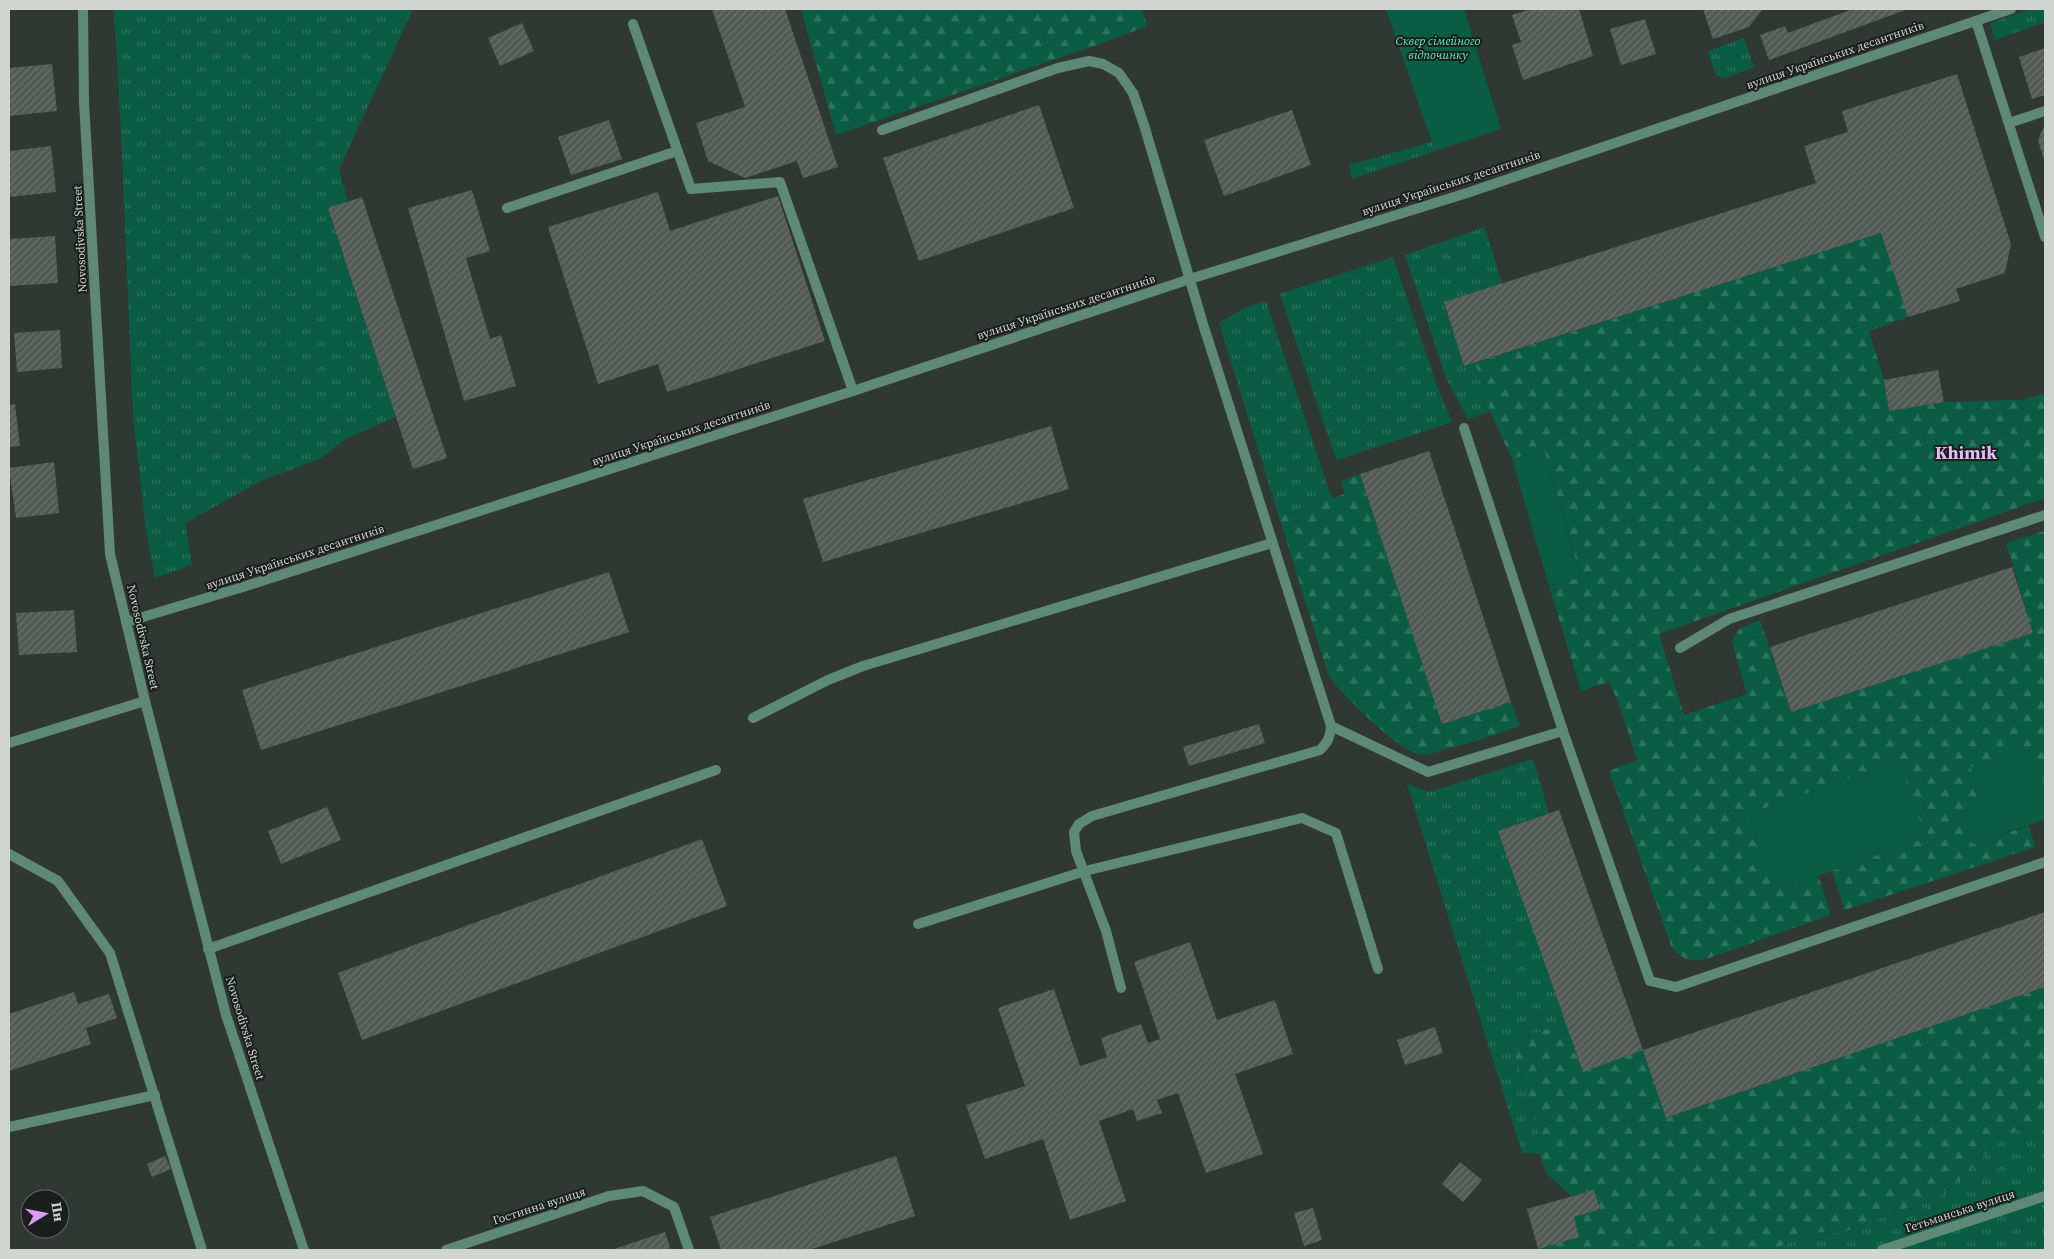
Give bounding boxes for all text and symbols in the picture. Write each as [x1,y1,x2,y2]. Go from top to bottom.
street label: вулиця Українських десантників [1744,17,1926,93]
park label: Сквер сімейного відпочинку [1396,33,1481,63]
street label: вулиця Українських десантників [1360,147,1542,219]
street label: Novosodivska Street [69,185,91,293]
street label: вулиця Українських десантників [975,271,1157,343]
street label: вулиця Українських десантників [590,397,772,469]
district label: Khimik [1935,440,1997,465]
street label: вулиця Українських десантників [204,521,386,593]
street label: Novosodivska Street [123,583,163,691]
street label: Novosodivska Street [222,974,268,1082]
street label: Гостинна вулиця [491,1183,587,1229]
street label: Гетьманська вулиця [1903,1186,2017,1236]
north arrow [20,1189,70,1239]
text: Пн [46,1200,69,1223]

